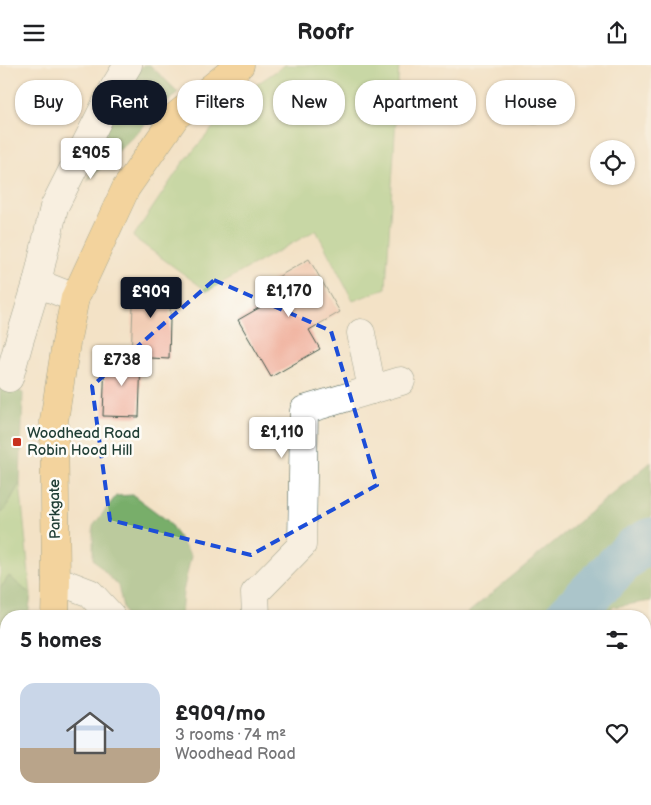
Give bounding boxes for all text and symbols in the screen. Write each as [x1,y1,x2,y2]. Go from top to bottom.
icon: menu [20,19,48,47]
text: Roofr [297,19,354,46]
icon: share [603,19,631,47]
chip: Buy [15,80,82,125]
chip: Rent [92,80,167,125]
chip: Filters [177,80,263,125]
chip: New [273,80,345,125]
chip: Apartment [355,80,476,125]
chip: House [486,80,575,125]
pin: £905 [61,137,121,180]
map controls [590,140,635,185]
button: locate [590,140,635,185]
text: £905 [72,144,110,163]
pin: £1,170 [248,275,330,318]
pin: £909 [121,277,181,319]
text: £1,170 [266,282,312,301]
text: £909 [132,283,170,302]
pin: £738 [92,345,152,387]
text: £738 [103,351,141,370]
pin: £1,110 [241,417,323,459]
text: £1,110 [260,423,304,442]
place label: Woodhead Road Robin Hood Hill [27,424,140,460]
marker: Woodhead Road Robin Hood Hill [11,436,23,448]
street label: Parkgate [45,479,65,539]
icon: filters [603,626,631,654]
text: 5 homes [20,628,102,653]
text: £909/mo [175,701,265,726]
icon: home [60,703,120,763]
icon: heart [603,719,631,747]
text: 3 rooms · 74 m² [175,726,286,745]
text: Woodhead Road [175,745,296,764]

